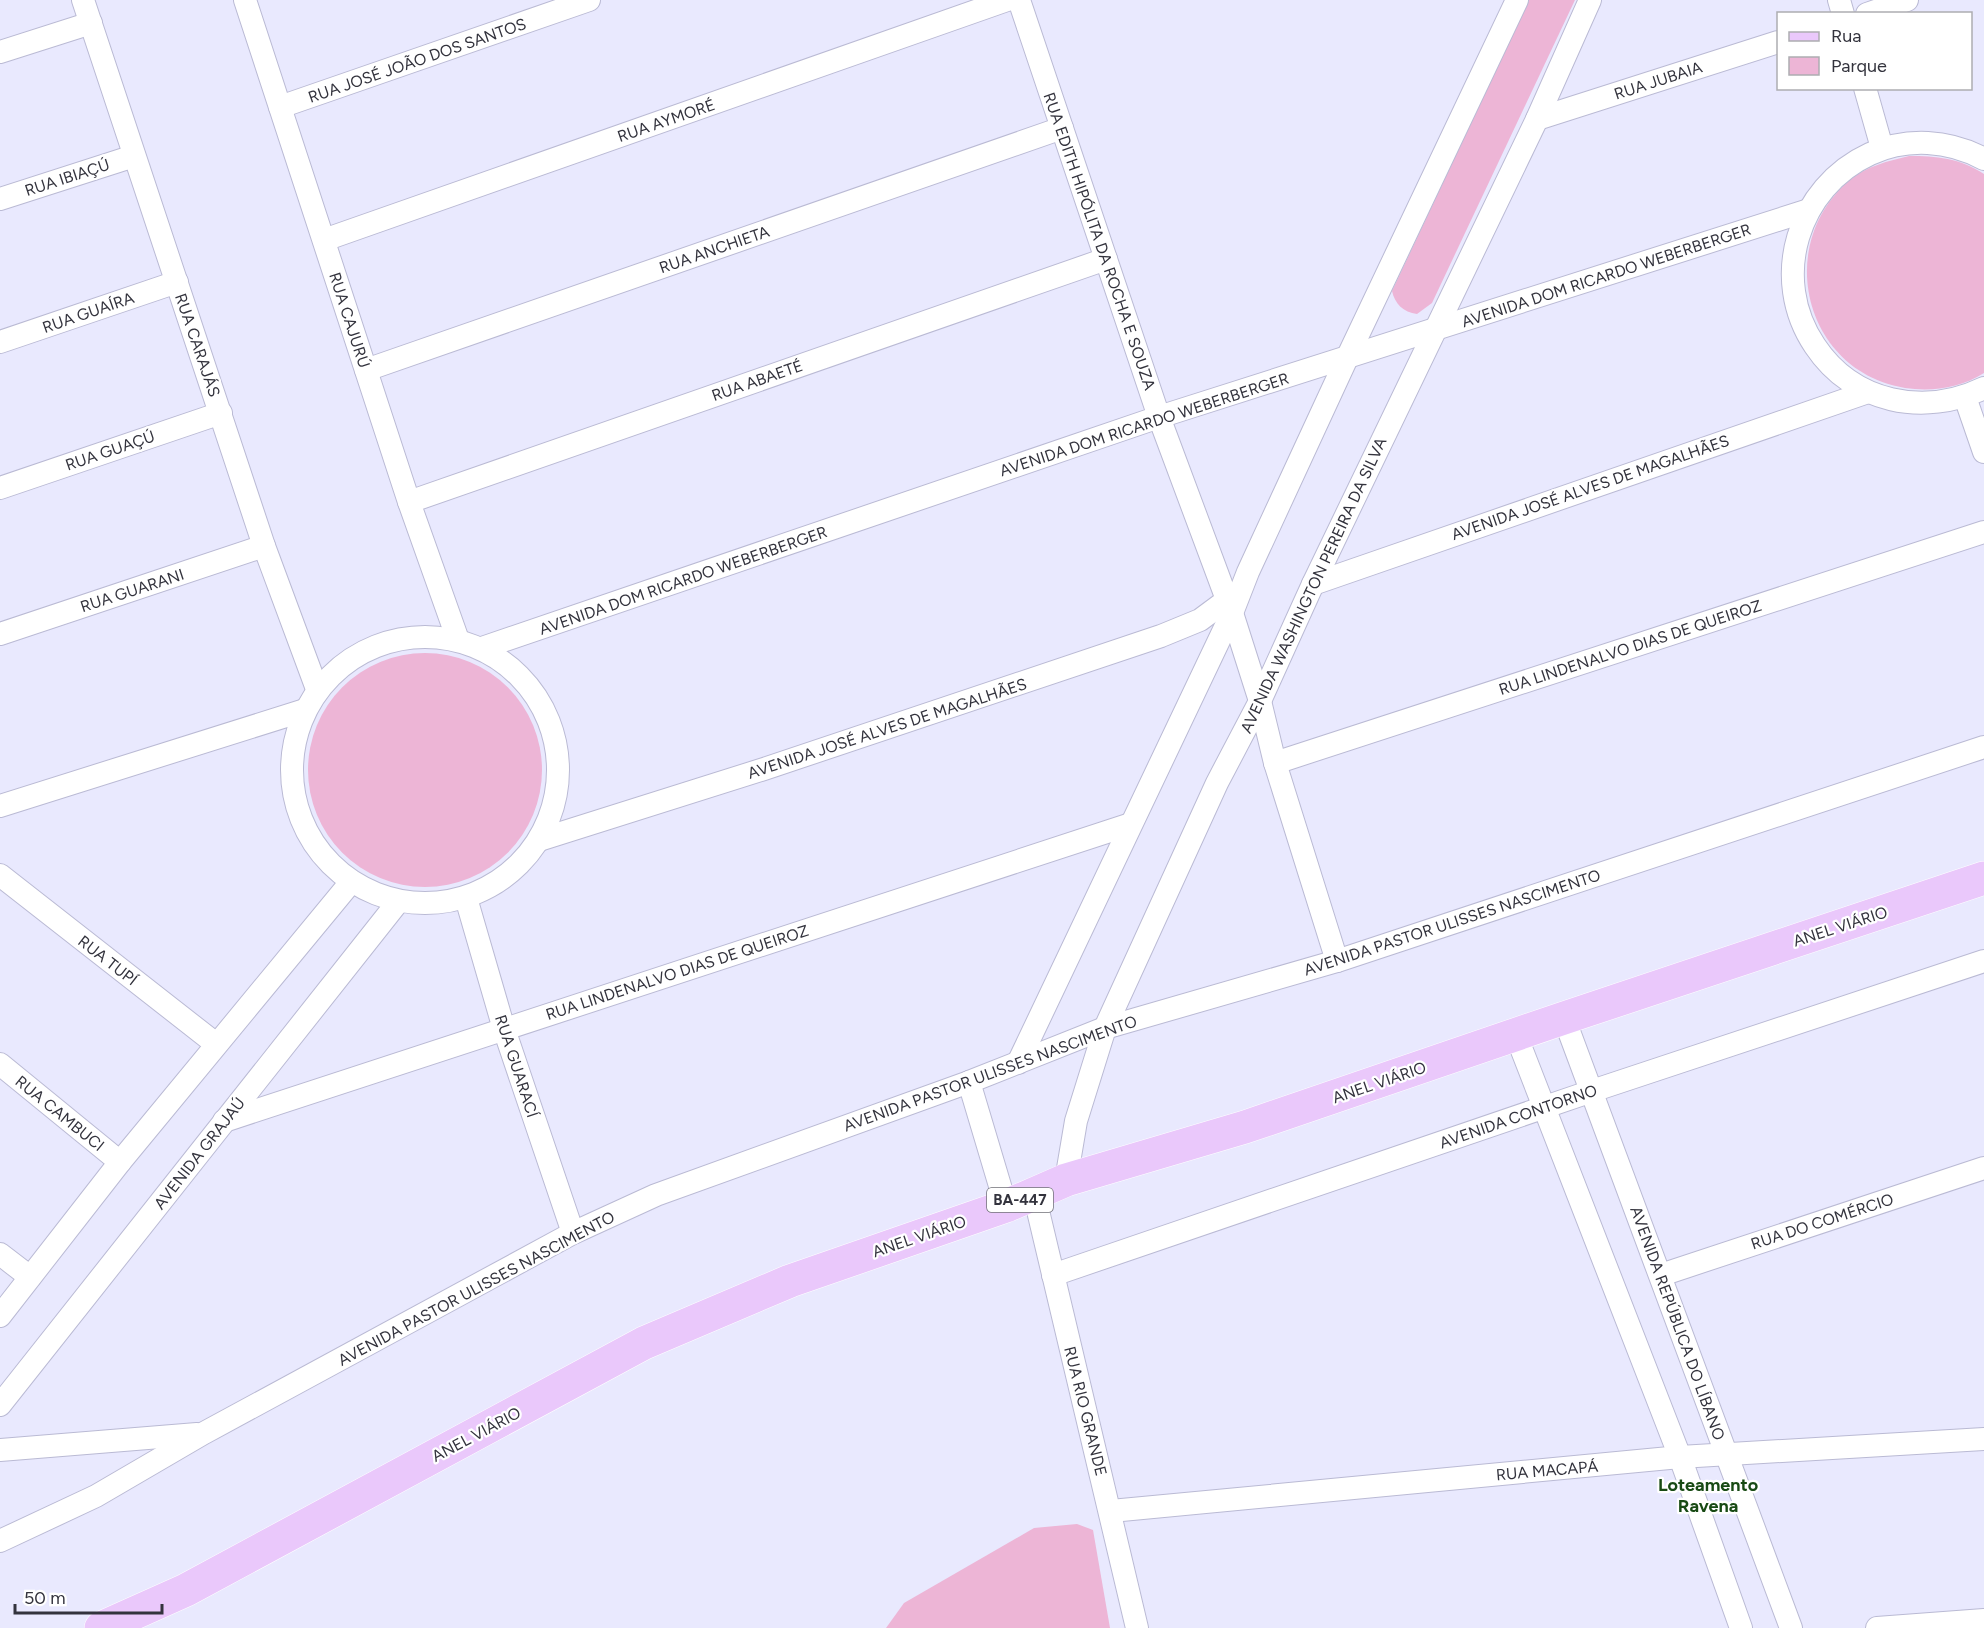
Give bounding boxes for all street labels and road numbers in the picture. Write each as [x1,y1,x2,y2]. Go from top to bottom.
street label: RUA JOSÉ JOÃO DOS SANTOS [306,14,529,107]
street label: RUA JUBAIA [1612,57,1705,104]
street label: RUA EDITH HIPÓLITA DA ROCHA E SOUZA [1039,90,1160,393]
street label: RUA AYMORÉ [615,95,717,146]
street label: RUA IBIAÇÚ [22,155,112,200]
street label: AVENIDA DOM RICARDO WEBERBERGER [1459,220,1753,331]
street label: RUA ANCHIETA [657,222,772,277]
street label: RUA CAJURÚ [325,270,374,370]
street label: RUA GUAÍRA [40,288,137,337]
street label: RUA CARAJÁS [171,291,224,400]
street label: RUA ABAETÉ [709,356,805,405]
street label: AVENIDA DOM RICARDO WEBERBERGER [997,369,1291,480]
street label: RUA GUAÇÚ [63,426,157,475]
street label: AVENIDA JOSÉ ALVES DE MAGALHÃES [1449,431,1732,544]
street label: AVENIDA WASHINGTON PEREIRA DA SILVA [1236,434,1391,736]
street label: AVENIDA DOM RICARDO WEBERBERGER [537,522,830,639]
street label: RUA GUARANI [78,565,186,616]
street label: RUA LINDENALVO DIAS DE QUEIROZ [1496,596,1764,699]
street label: AVENIDA JOSÉ ALVES DE MAGALHÃES [745,674,1029,783]
street label: AVENIDA PASTOR ULISSES NASCIMENTO [1301,865,1603,980]
street label: ANEL VIÁRIO [1791,902,1890,951]
street label: RUA LINDENALVO DIAS DE QUEIROZ [543,921,811,1024]
street label: RUA TUPÍ [74,931,142,990]
street label: AVENIDA PASTOR ULISSES NASCIMENTO [841,1011,1139,1136]
street label: RUA GUARACÍ [491,1012,542,1121]
street label: ANEL VIÁRIO [1330,1058,1429,1107]
street label: RUA CAMBUCI [11,1072,108,1155]
street label: AVENIDA CONTORNO [1437,1081,1600,1152]
street label: AVENIDA GRAJAÚ [150,1094,249,1213]
road number: BA-447 [987,1188,1053,1212]
street label: RUA DO COMÉRCIO [1748,1189,1896,1253]
street label: AVENIDA REPÚBLICA DO LÍBANO [1626,1204,1729,1443]
street label: AVENIDA PASTOR ULISSES NASCIMENTO [335,1207,618,1370]
street label: ANEL VIÁRIO [870,1212,969,1261]
street label: RUA RIO GRANDE [1060,1344,1111,1478]
street label: ANEL VIÁRIO [429,1403,524,1466]
street label: RUA MACAPÁ [1495,1457,1599,1484]

